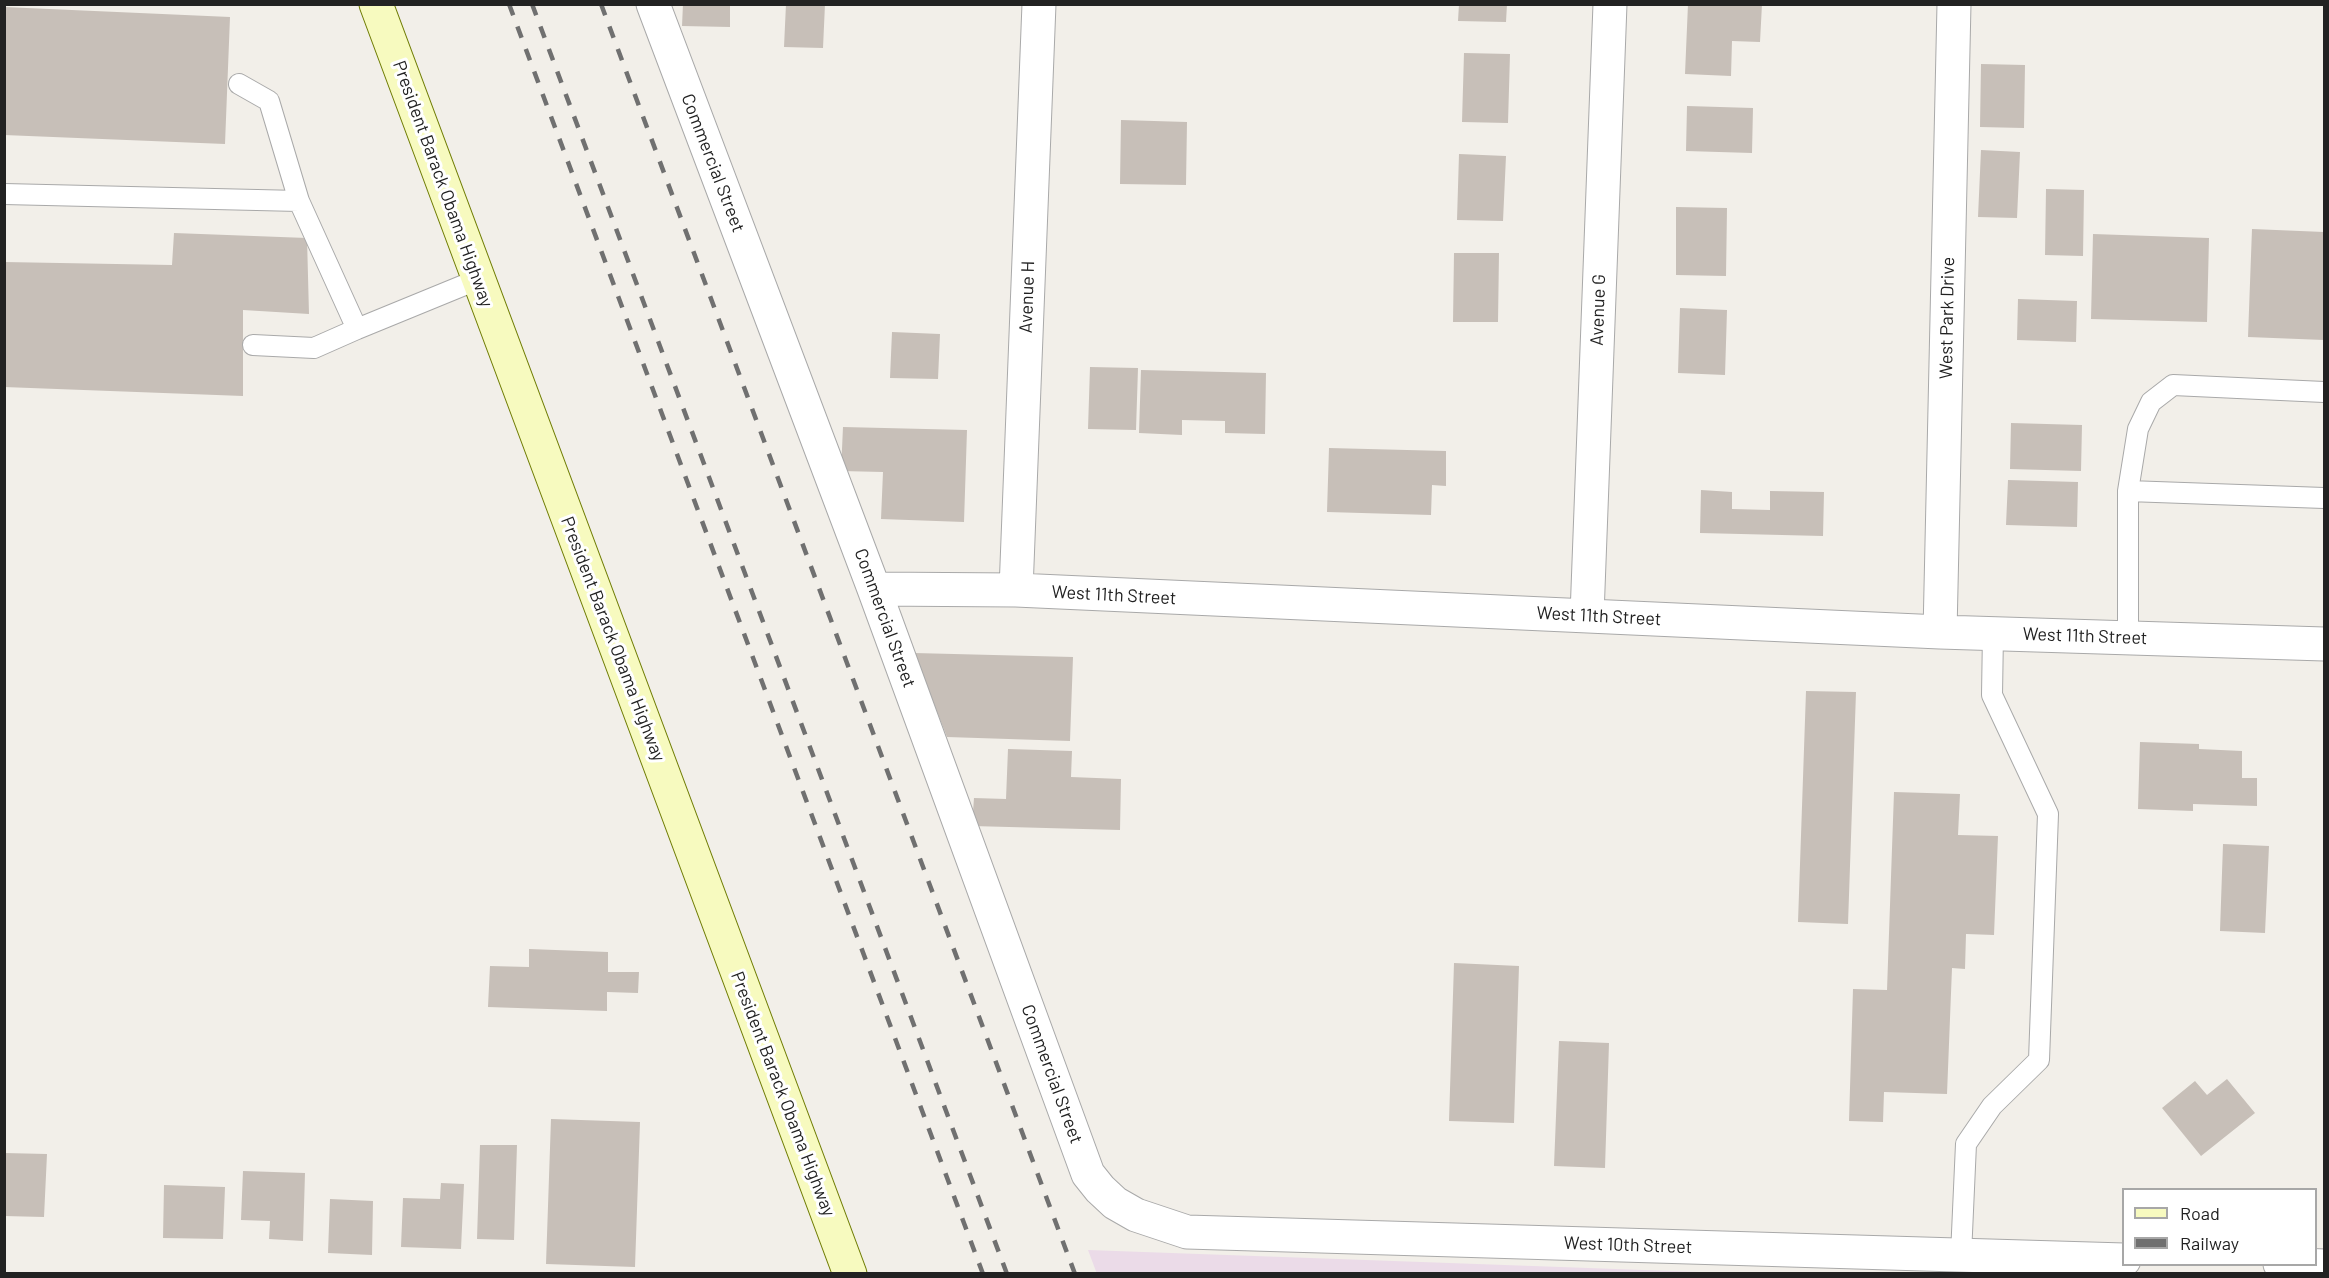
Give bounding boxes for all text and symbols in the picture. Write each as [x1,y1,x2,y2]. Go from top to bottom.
street label: President Barack Obama Highway [388,58,498,310]
street label: Commercial Street [677,91,749,235]
street label: West Park Drive [1935,257,1959,379]
street label: Avenue H [1015,260,1039,334]
street label: Avenue G [1586,274,1610,346]
street label: President Barack Obama Highway [556,513,670,765]
street label: Commercial Street [850,545,920,691]
street label: West 11th Street [1051,581,1177,609]
street label: West 11th Street [1536,602,1662,630]
street label: West 11th Street [2022,623,2148,649]
street label: President Barack Obama Highway [726,968,840,1220]
street label: Commercial Street [1017,1001,1087,1147]
legend [2122,1188,2317,1266]
text: Road [2180,1202,2220,1224]
street label: West 10th Street [1563,1232,1693,1258]
text: Railway [2180,1232,2239,1254]

